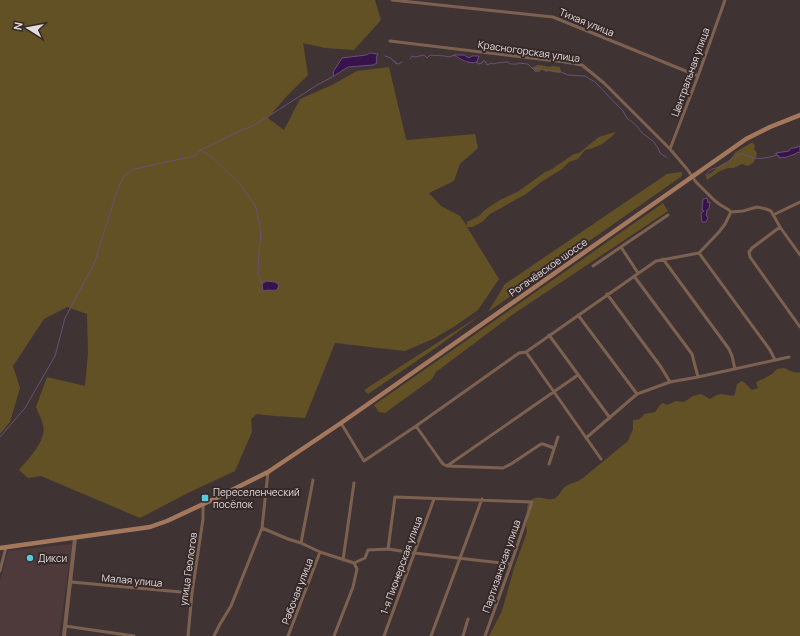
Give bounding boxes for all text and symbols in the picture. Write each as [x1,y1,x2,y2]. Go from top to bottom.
street label: Тихая улица [557,5,617,39]
north arrow [8,8,48,48]
text: N [10,21,26,31]
street label: Центральная улица [667,26,713,118]
street label: Красногорская улица [477,37,581,65]
street label: Рогачёвское шоссе [506,235,590,299]
place label: Переселенческий посёлок [213,485,300,511]
marker: Переселенческий посёлок [200,493,210,503]
street label: 1-я Пионерская улица [377,514,425,616]
street label: Партизанская улица [479,518,523,614]
street label: улица Геологов [176,531,200,607]
place label: Дикси [38,551,67,565]
marker: Дикси [25,553,35,563]
street label: Рабочая улица [278,556,316,626]
street label: Малая улица [101,570,163,590]

